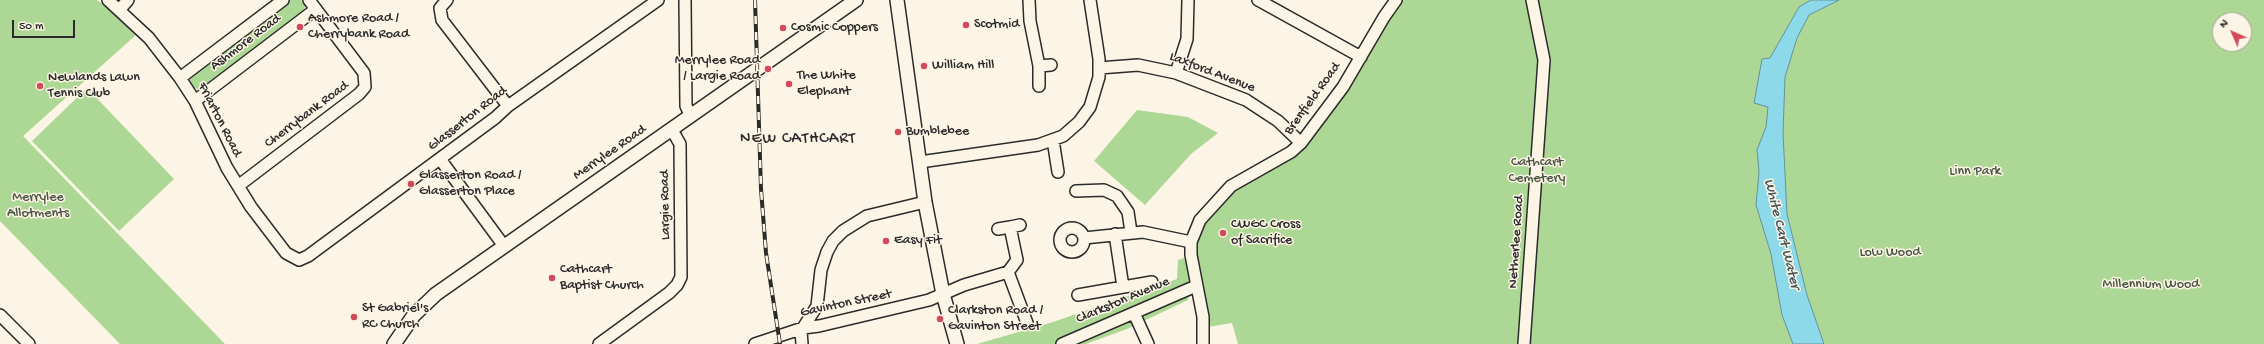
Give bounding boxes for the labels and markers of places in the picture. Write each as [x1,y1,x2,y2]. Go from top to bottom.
place label: Ashmore Road / Cherrybank Road [308,11,409,44]
place label: Scotmid [974,17,1019,33]
place label: Cosmic Coppers [791,20,878,36]
marker: Scotmid [961,20,971,30]
marker: Ashmore Road / Cherrybank Road [295,22,305,32]
marker: Cosmic Coppers [778,23,788,33]
place label: Merrylee Road / Largie Road [675,53,760,86]
place label: William Hill [932,58,994,74]
marker: William Hill [919,61,929,71]
marker: Merrylee Road / Largie Road [763,64,773,74]
place label: The White Elephant [797,68,856,100]
place label: Newlands Lawn Tennis Club [48,70,140,102]
marker: The White Elephant [784,79,794,89]
marker: Newlands Lawn Tennis Club [35,81,45,91]
place label: Bumblebee [906,124,969,140]
marker: Bumblebee [893,127,903,137]
place label: Glasserton Road / Glasserton Place [419,168,521,200]
marker: Glasserton Road / Glasserton Place [406,179,416,189]
place label: CWGC Cross of Sacrifice [1231,217,1300,250]
marker: CWGC Cross of Sacrifice [1218,228,1228,238]
place label: Easy Fit [894,233,942,249]
marker: Easy Fit [881,236,891,246]
place label: Cathcart Baptist Church [560,262,644,294]
marker: Cathcart Baptist Church [547,273,557,283]
place label: St Gabriel's RC Church [362,301,429,334]
place label: Clarkston Road / Gavinton Street [948,303,1043,336]
marker: St Gabriel's RC Church [349,312,359,322]
marker: Clarkston Road / Gavinton Street [935,314,945,324]

